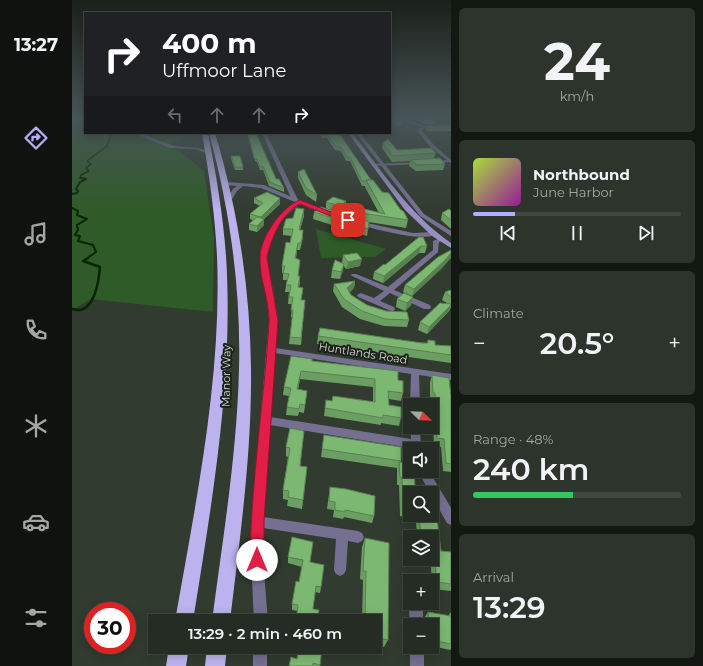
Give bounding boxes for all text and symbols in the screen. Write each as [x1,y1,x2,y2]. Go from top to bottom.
text: 400 m [162,26,257,60]
icon: right [96,28,148,80]
text: 24 [544,30,610,93]
text: 13:27 [14,34,58,56]
text: Uffmoor Lane [162,60,286,82]
text: km/h [560,88,594,104]
icon: left [164,104,186,126]
icon: ahead [206,104,228,126]
icon: ahead [248,104,270,126]
icon: right [290,104,312,126]
icon: directions [22,124,50,152]
text: Northbound [533,165,630,184]
text: June Harbor [533,184,614,200]
pin [331,203,365,237]
icon: arrive [337,209,359,231]
icon: music [22,220,50,248]
icon: previous [497,222,519,244]
icon: pause [566,222,588,244]
icon: next [635,222,657,244]
text: Climate [473,305,524,321]
icon: phone [22,316,50,344]
text: 20.5° [540,325,614,362]
text: − [473,330,486,357]
text: + [668,330,681,357]
street label: Huntlands Road [318,339,408,367]
street label: Manor Way [218,345,234,407]
north arrow [403,398,439,434]
map controls [403,398,439,654]
icon: climate [22,412,50,440]
text: Range · 48% [473,431,553,447]
button: sound [403,442,439,478]
text: 240 km [473,451,589,488]
button: search [403,486,439,522]
icon: car [22,508,50,536]
button: layers [403,530,439,566]
position arrow [236,539,278,581]
text: Arrival [473,569,514,585]
button: + [403,574,439,610]
text: 13:29 [473,589,545,626]
speed limit sign: 30 [84,602,136,654]
icon: filters [22,604,50,632]
button: − [403,618,439,654]
text: 13:29 · 2 min · 460 m [188,624,342,643]

